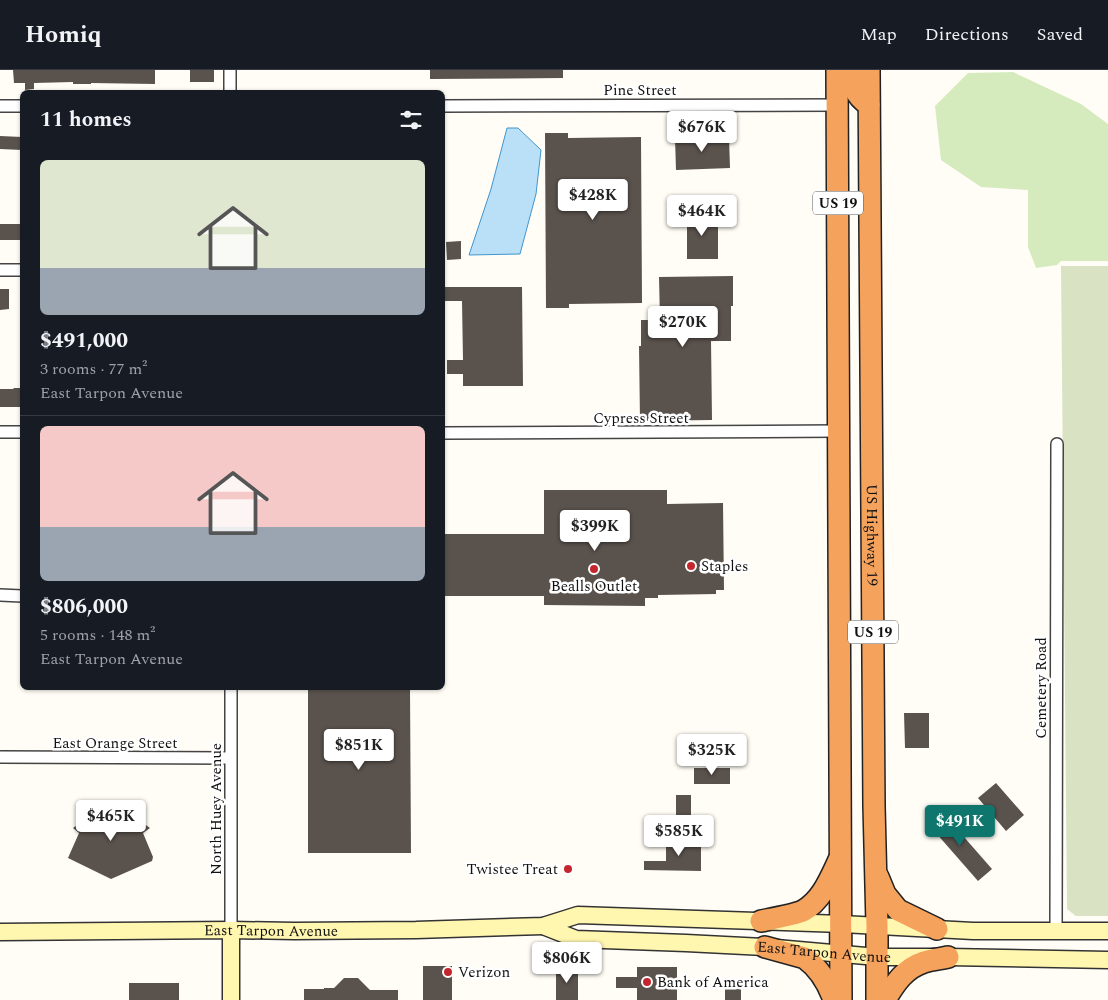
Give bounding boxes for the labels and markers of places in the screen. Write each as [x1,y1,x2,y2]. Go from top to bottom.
pin: $676K [667,111,737,153]
pin: $428K [558,178,628,221]
pin: $464K [667,194,737,237]
pin: $270K [648,306,718,348]
pin: $399K [560,510,630,552]
place label: Staples [701,555,748,578]
marker: Staples [685,560,697,572]
marker: Bealls Outlet [588,563,600,575]
place label: Bealls Outlet [551,575,637,598]
pin: $851K [324,728,394,771]
pin: $325K [677,734,747,776]
pin: $465K [76,800,146,842]
pin: $491K [925,804,995,847]
pin: $585K [644,814,714,857]
place label: Twistee Treat [466,858,558,881]
marker: Twistee Treat [562,863,574,875]
pin: $806K [532,942,602,984]
place label: Verizon [458,961,510,984]
marker: Verizon [442,966,454,978]
place label: Bank of America [657,971,769,994]
marker: Bank of America [641,976,653,988]

